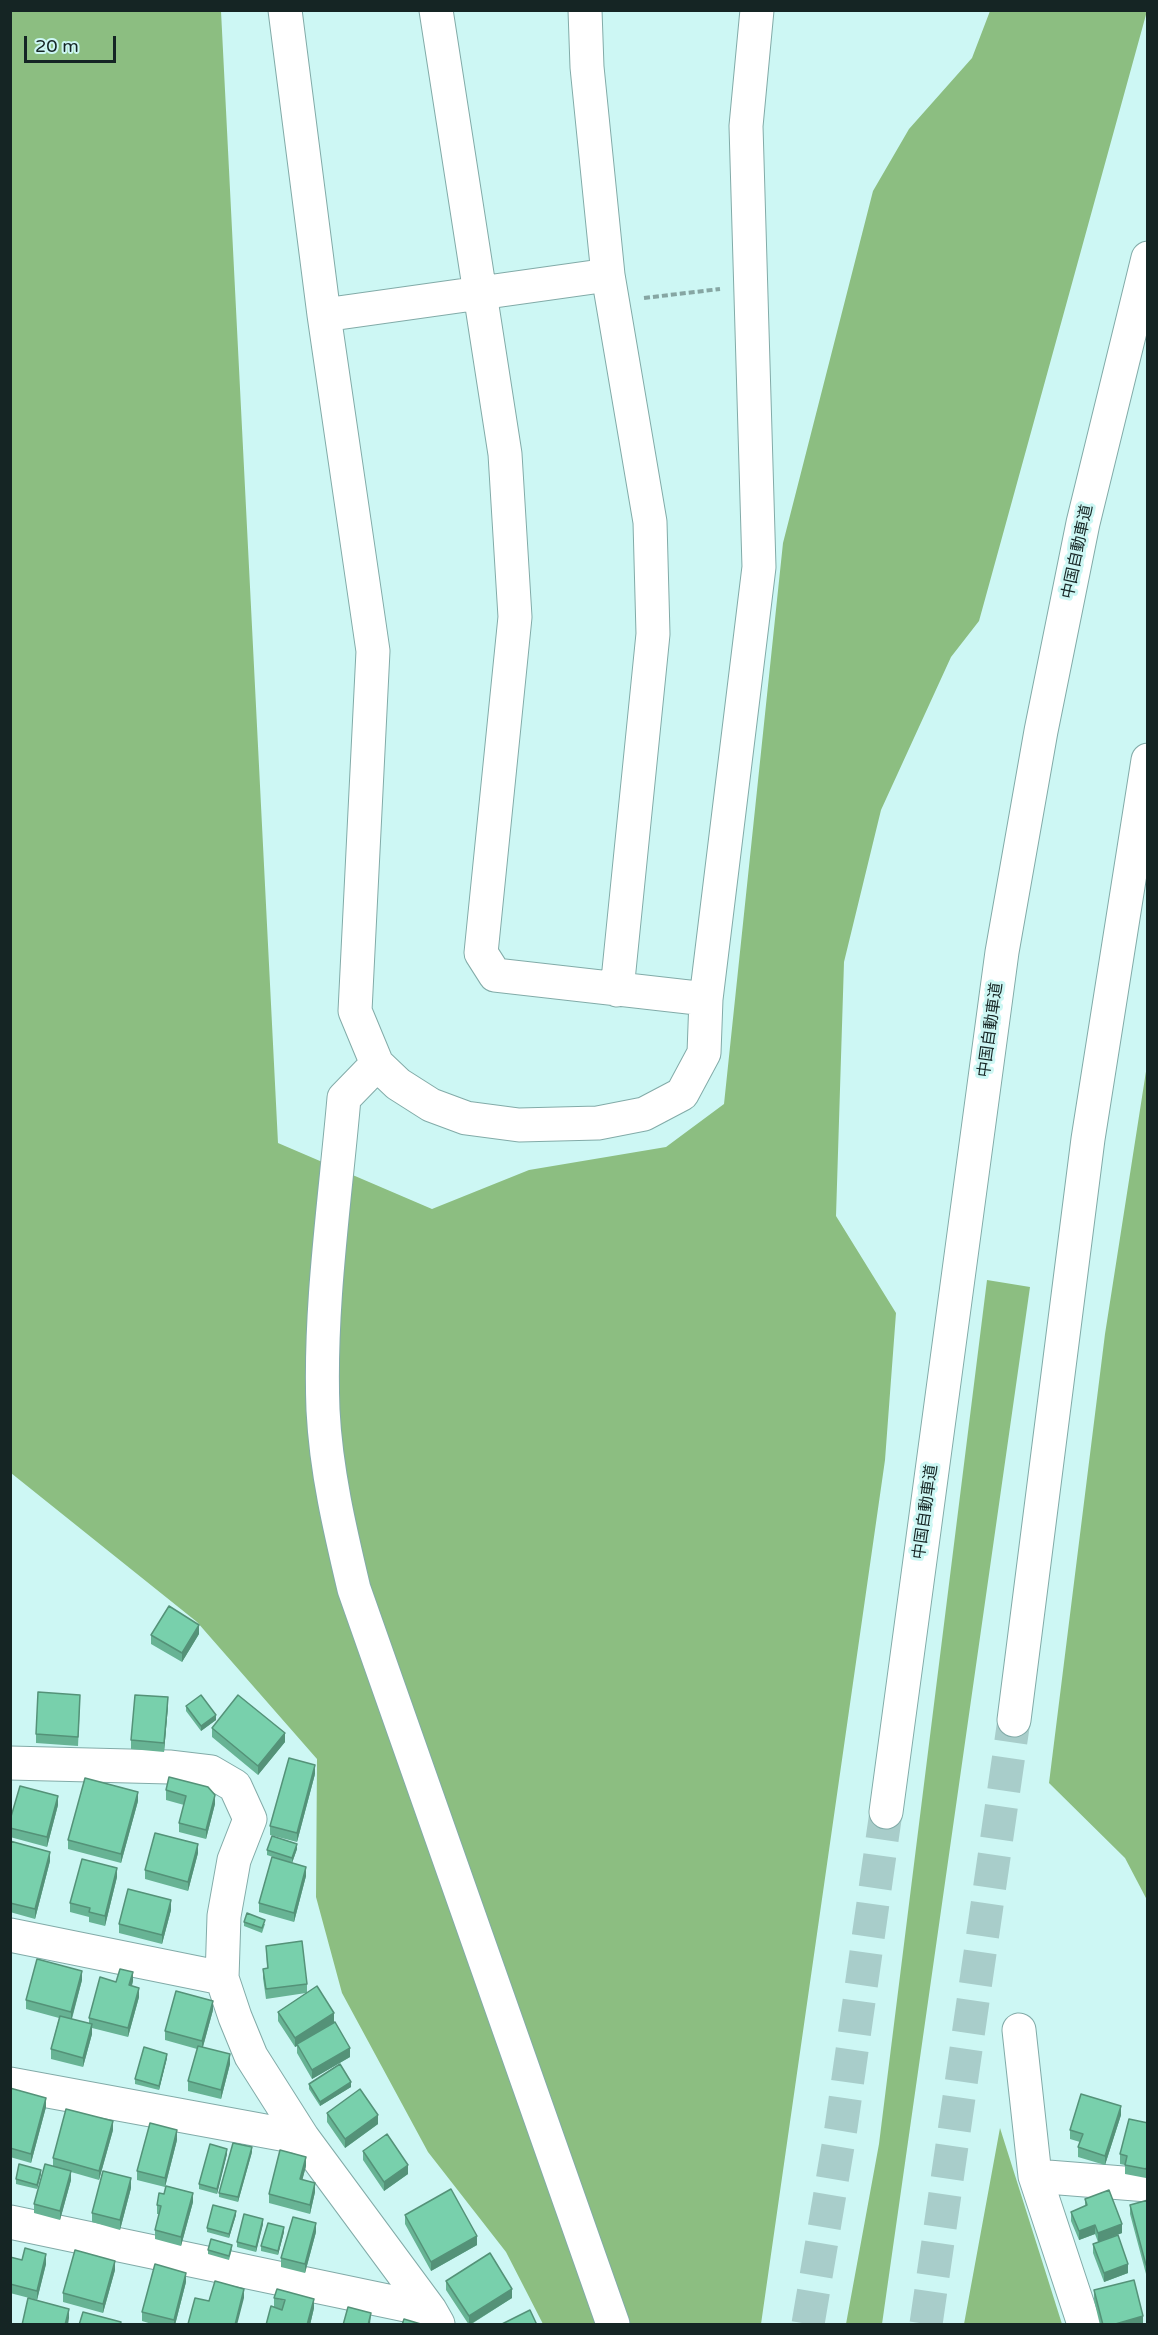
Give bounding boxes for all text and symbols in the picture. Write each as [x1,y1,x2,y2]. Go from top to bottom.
scale bar [27,24,118,62]
text: 20 m [35,35,79,57]
street label: 中国自動車道 [1059,503,1097,601]
street label: 中国自動車道 [975,981,1007,1079]
street label: 中国自動車道 [910,1463,942,1561]

